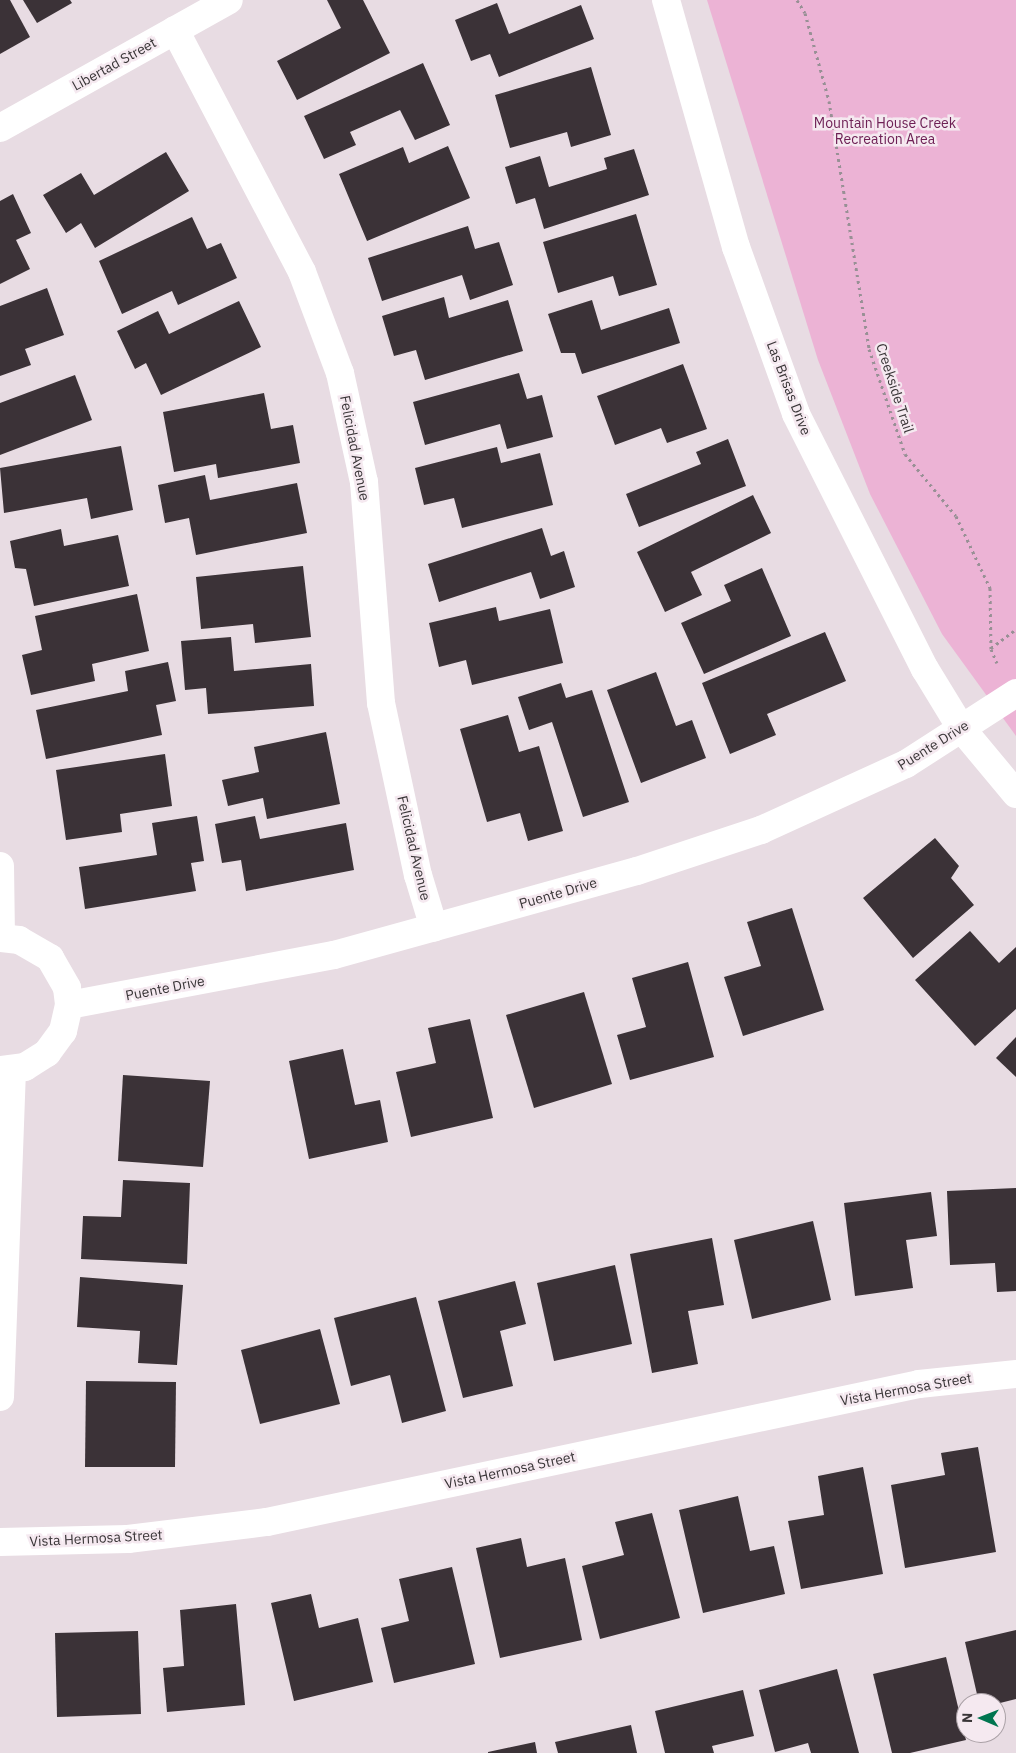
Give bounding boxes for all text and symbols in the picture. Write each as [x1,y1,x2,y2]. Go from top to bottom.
street label: Libertad Street [69,34,159,94]
park label: Mountain House Creek Recreation Area [814,115,956,148]
street label: Las Brisas Drive [763,339,815,437]
street label: Creekside Trail [873,341,917,435]
street label: Felicidad Avenue [337,394,373,502]
street label: Puente Drive [894,717,972,773]
street label: Felicidad Avenue [394,794,434,902]
street label: Puente Drive [517,874,599,912]
street label: Puente Drive [124,972,206,1004]
street label: Vista Hermosa Street [839,1369,973,1409]
street label: Vista Hermosa Street [443,1448,577,1492]
street label: Vista Hermosa Street [29,1526,163,1550]
north arrow [956,1693,1006,1743]
text: N [958,1713,976,1723]

